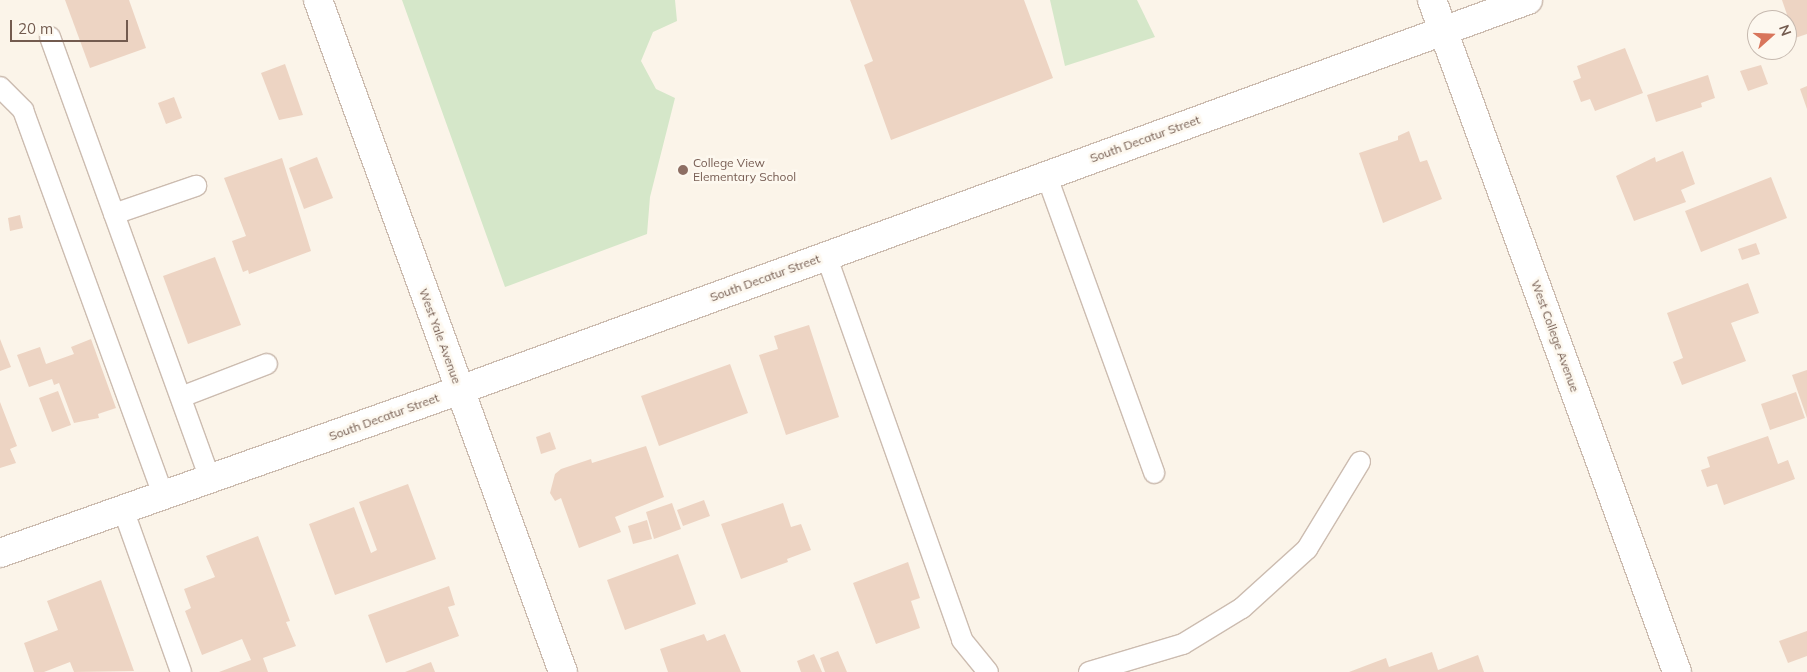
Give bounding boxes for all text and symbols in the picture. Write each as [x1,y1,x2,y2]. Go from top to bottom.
scale bar [12,10,130,42]
north arrow [1747,10,1797,60]
text: 20 m [18,19,53,38]
text: N [1775,22,1795,38]
street label: South Decatur Street [1088,112,1202,166]
place label: College View Elementary School [693,156,796,184]
marker: College View Elementary School [677,164,689,176]
street label: South Decatur Street [708,251,822,305]
street label: West College Avenue [1528,278,1582,394]
street label: West Yale Avenue [416,286,464,386]
street label: South Decatur Street [327,390,441,444]

